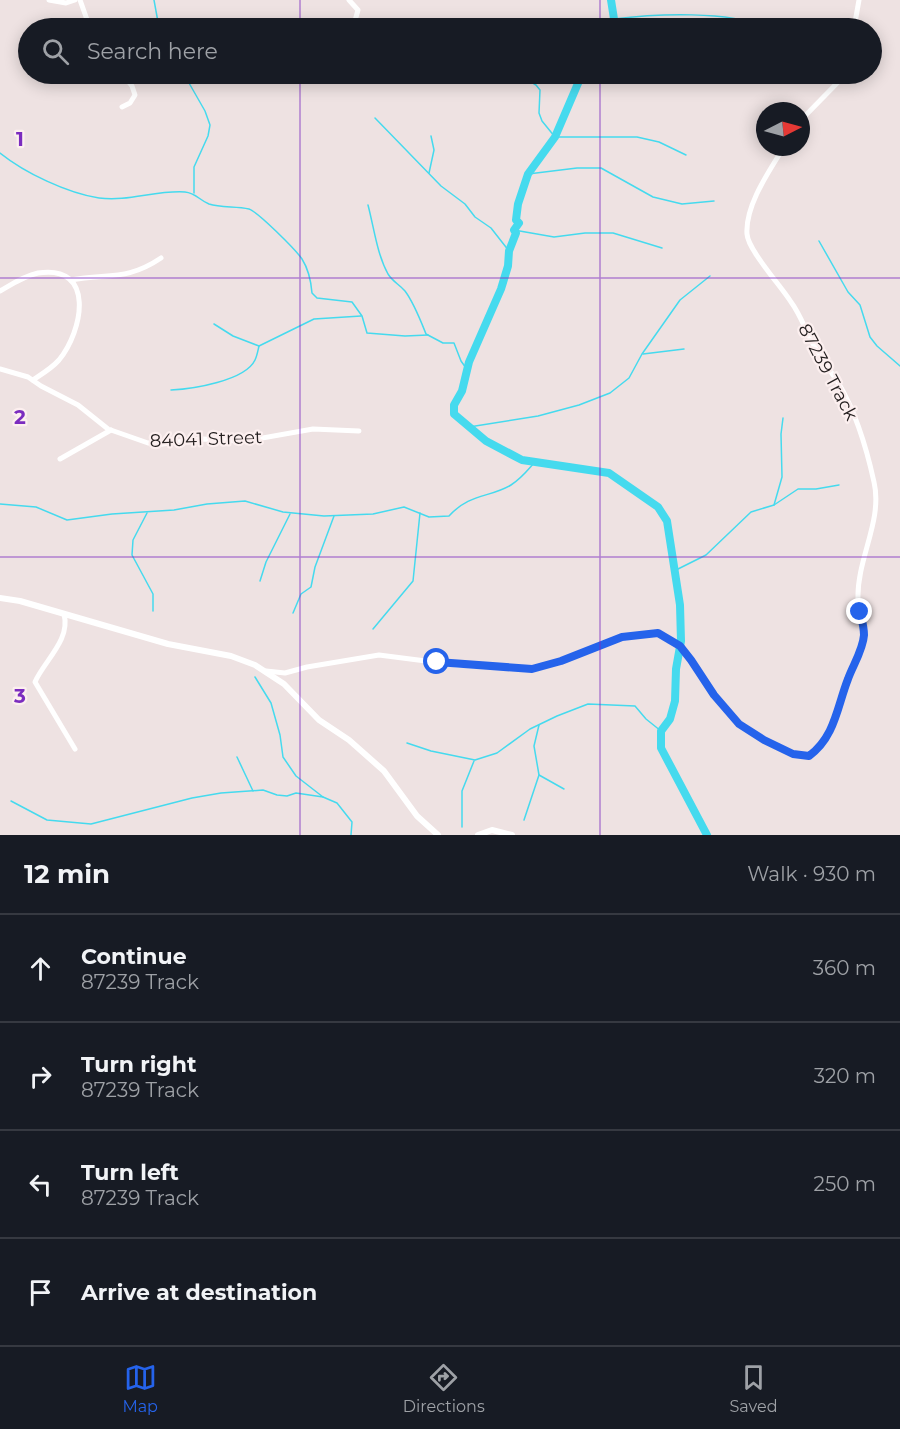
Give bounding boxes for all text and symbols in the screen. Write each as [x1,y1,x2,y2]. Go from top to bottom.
search box [18,18,882,84]
icon: search [39,35,72,68]
text: Search here [87,38,218,65]
north arrow [756,102,810,156]
text: 1 [16,127,24,151]
street label: 87239 Track [793,320,863,424]
text: 2 [14,405,26,429]
street label: 84041 Street [149,426,263,452]
route end [846,598,872,624]
route start [423,648,449,674]
text: 3 [13,684,26,708]
text: 12 min [24,858,110,890]
text: Walk · 930 m [747,862,876,886]
text: Continue [81,943,187,970]
icon: ahead [24,952,57,985]
text: 360 m [813,956,876,980]
text: 87239 Track [81,970,199,994]
text: Turn right [81,1051,196,1078]
icon: right [24,1060,57,1093]
text: 320 m [814,1064,876,1088]
text: 87239 Track [81,1078,199,1102]
text: Turn left [81,1159,179,1186]
icon: left [24,1168,57,1201]
text: 250 m [814,1172,876,1196]
text: 87239 Track [81,1186,199,1210]
icon: arrive [24,1276,57,1309]
text: Arrive at destination [81,1279,317,1306]
tab: Map [122,1361,158,1416]
tab: Directions [403,1361,485,1416]
tab: Saved [730,1361,778,1416]

